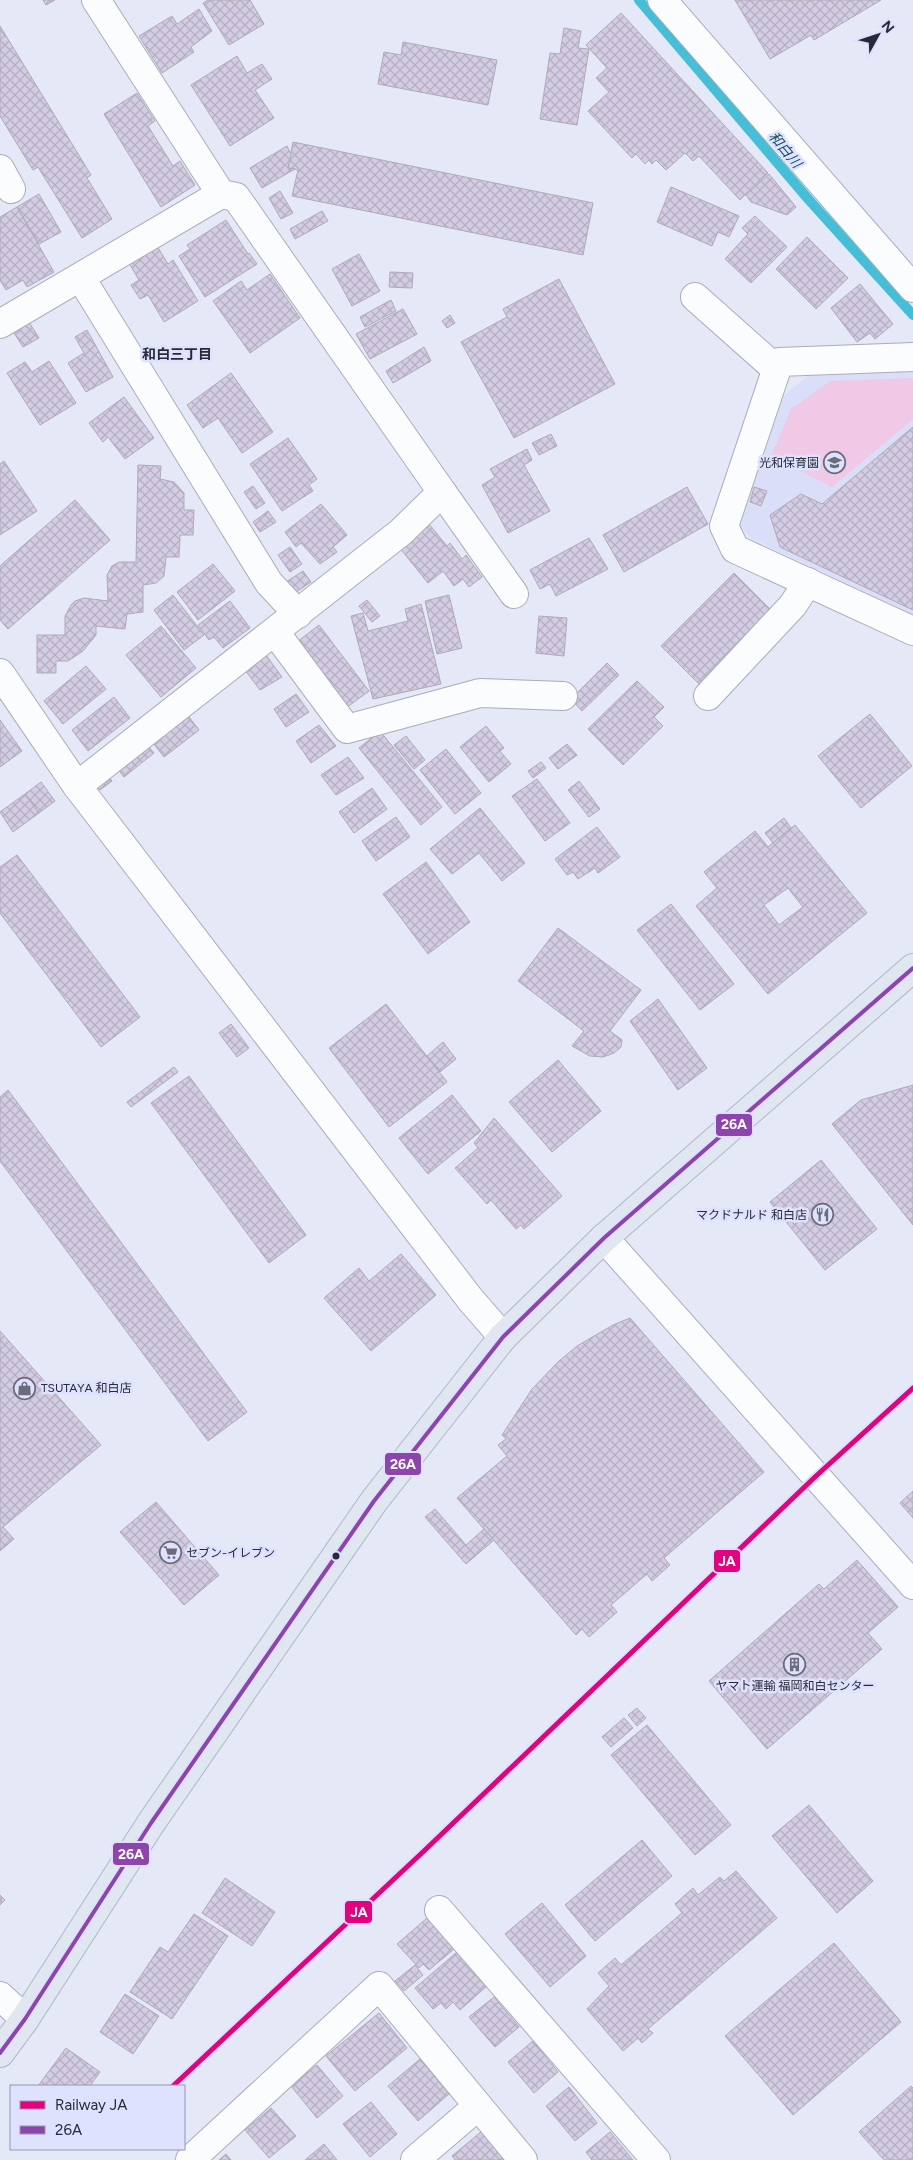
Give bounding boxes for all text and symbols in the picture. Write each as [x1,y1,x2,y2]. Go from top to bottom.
north arrow [853,10,903,60]
text: N [878,17,898,37]
water label: 和白川 [765,128,806,173]
district label: 和白三丁目 [142,346,212,363]
school or university icon: 光和保育園 [823,451,847,475]
place label: 光和保育園 [759,456,819,470]
line badge: 26A [715,1113,753,1137]
text: 26A [721,1116,747,1133]
restaurant icon: マクドナルド 和白店 [811,1203,835,1227]
place label: マクドナルド 和白店 [696,1208,807,1222]
shop icon: TSUTAYA 和白店 [13,1376,37,1400]
place label: TSUTAYA 和白店 [41,1381,132,1395]
line badge: 26A [384,1452,422,1476]
text: 26A [390,1456,416,1473]
supermarket icon: セブン-イレブン [158,1541,182,1565]
place label: セブン-イレブン [186,1546,275,1560]
line badge: JA [713,1549,741,1573]
unlabelled marker [331,1551,341,1561]
text: JA [718,1553,736,1570]
building icon: ヤマト運輸 福岡和白センター [783,1653,807,1677]
place label: ヤマト運輸 福岡和白センター [716,1679,874,1693]
line badge: 26A [112,1842,150,1866]
text: 26A [118,1846,144,1863]
line badge: JA [344,1900,373,1924]
text: JA [350,1904,368,1921]
legend [10,2085,185,2150]
text: Railway JA [55,2096,127,2114]
text: 26A [55,2121,82,2139]

